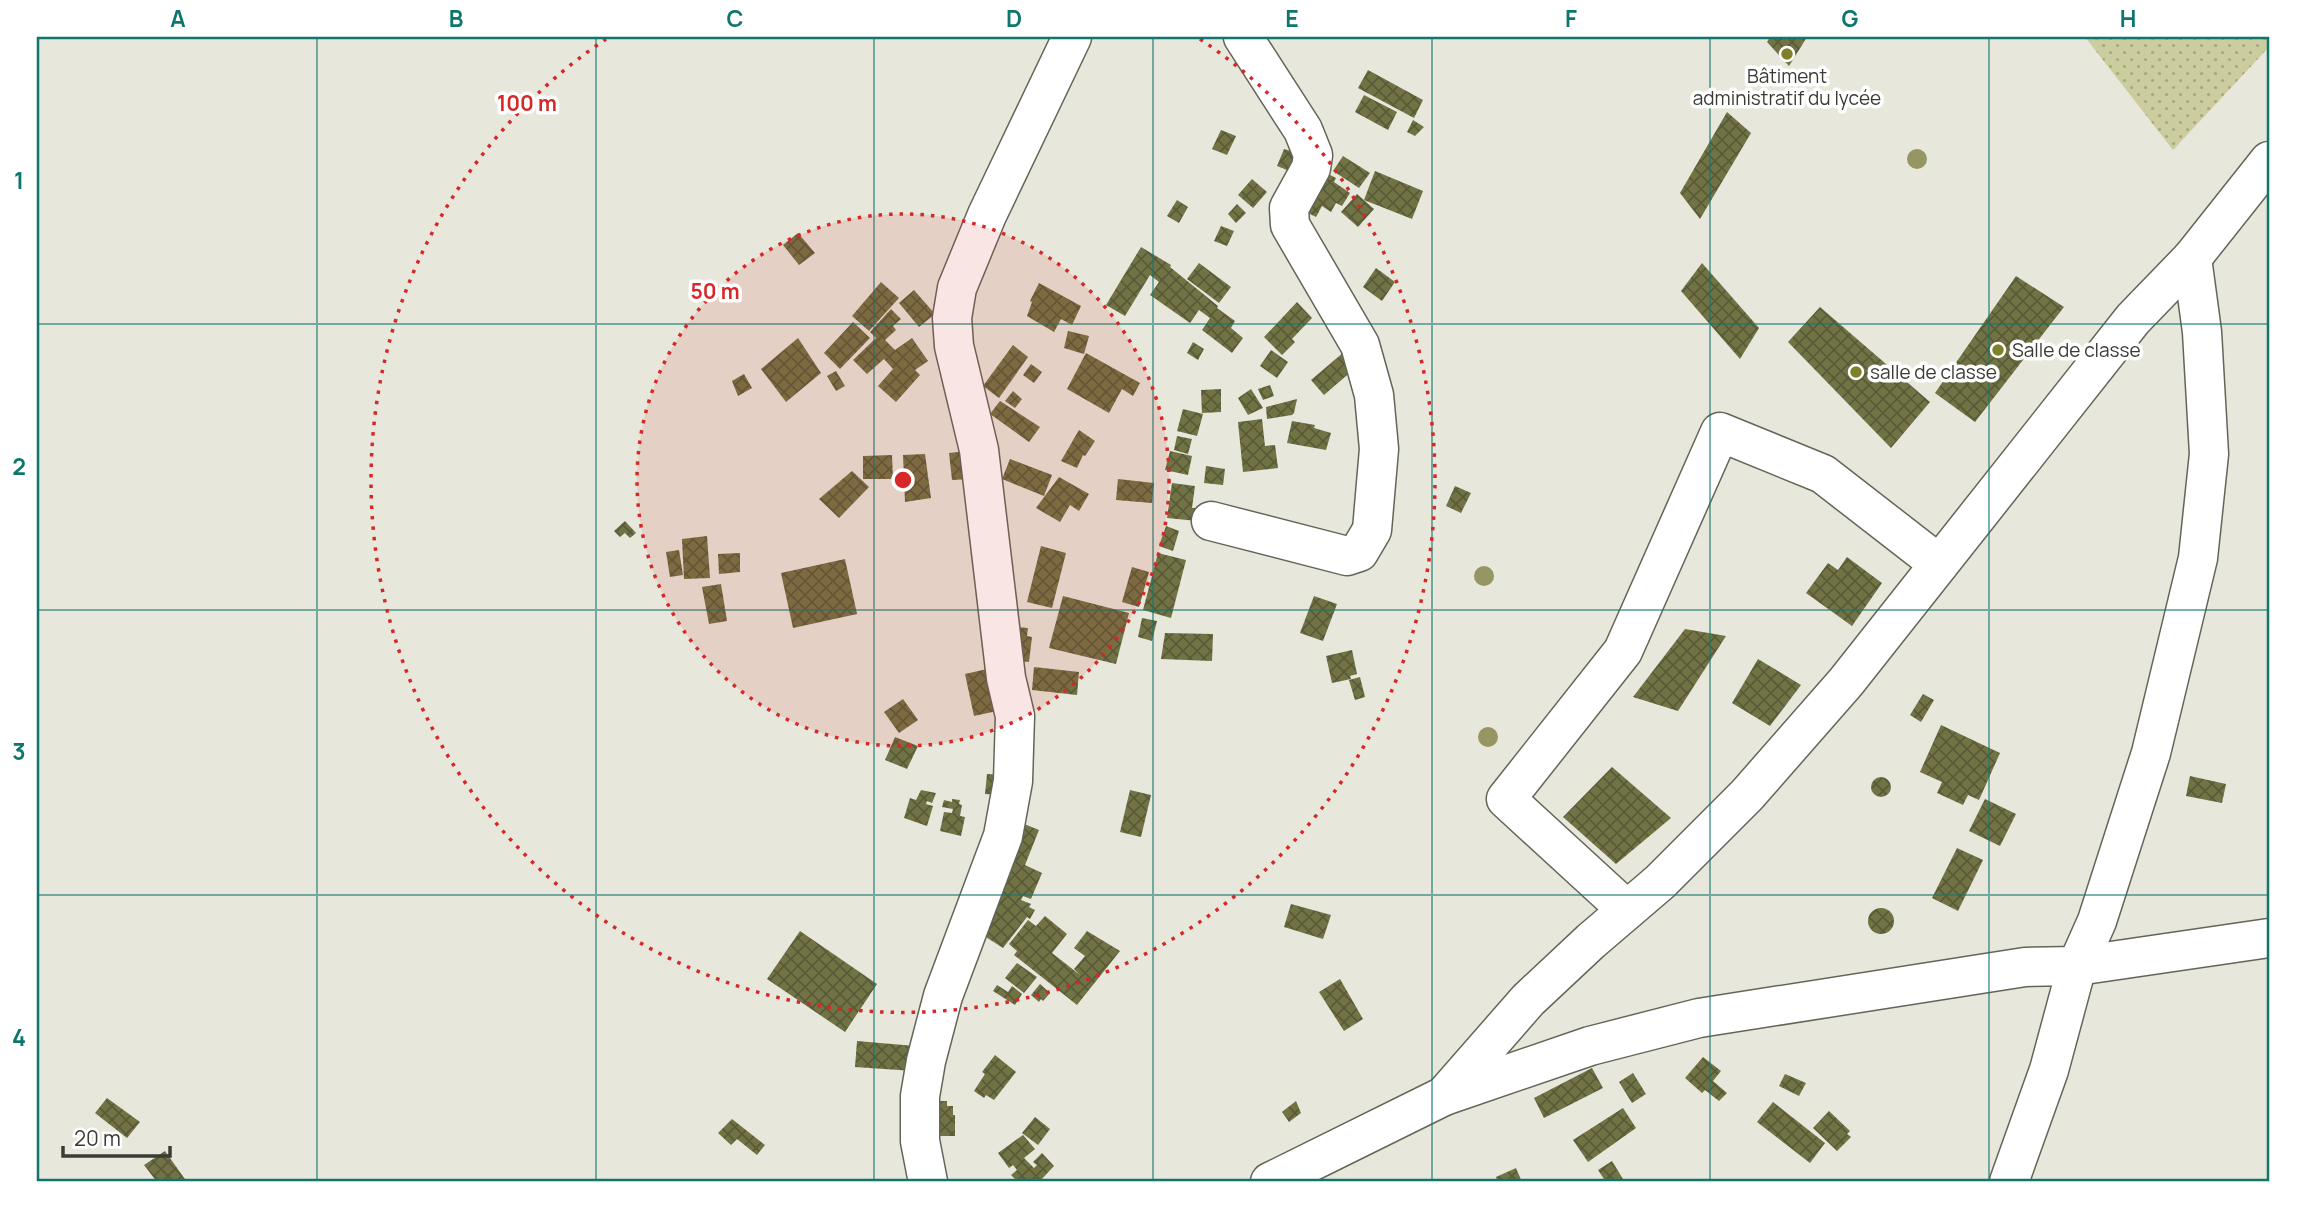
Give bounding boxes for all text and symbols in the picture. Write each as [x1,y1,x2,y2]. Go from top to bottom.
text: A [170,2,186,34]
text: B [449,2,463,34]
text: C [727,2,744,34]
text: D [1006,2,1022,34]
text: E [1285,2,1299,34]
text: F [1565,2,1577,34]
text: G [1842,2,1859,34]
text: H [2120,2,2136,34]
marker: Bâtiment administratif du lycée [1779,46,1795,62]
place label: Bâtiment administratif du lycée [1693,63,1881,111]
text: 100 m [497,89,557,117]
text: 1 [14,164,24,196]
text: 50 m [690,277,740,305]
place label: Salle de classe [2012,337,2141,363]
marker: Salle de classe [1990,342,2006,358]
place label: salle de classe [1870,359,1997,385]
marker: salle de classe [1848,364,1864,380]
text: 2 [12,450,26,482]
centre of rings [891,468,915,492]
text: 3 [12,735,26,767]
text: 4 [12,1021,26,1053]
scale bar [63,1114,170,1158]
text: 20 m [74,1124,121,1152]

